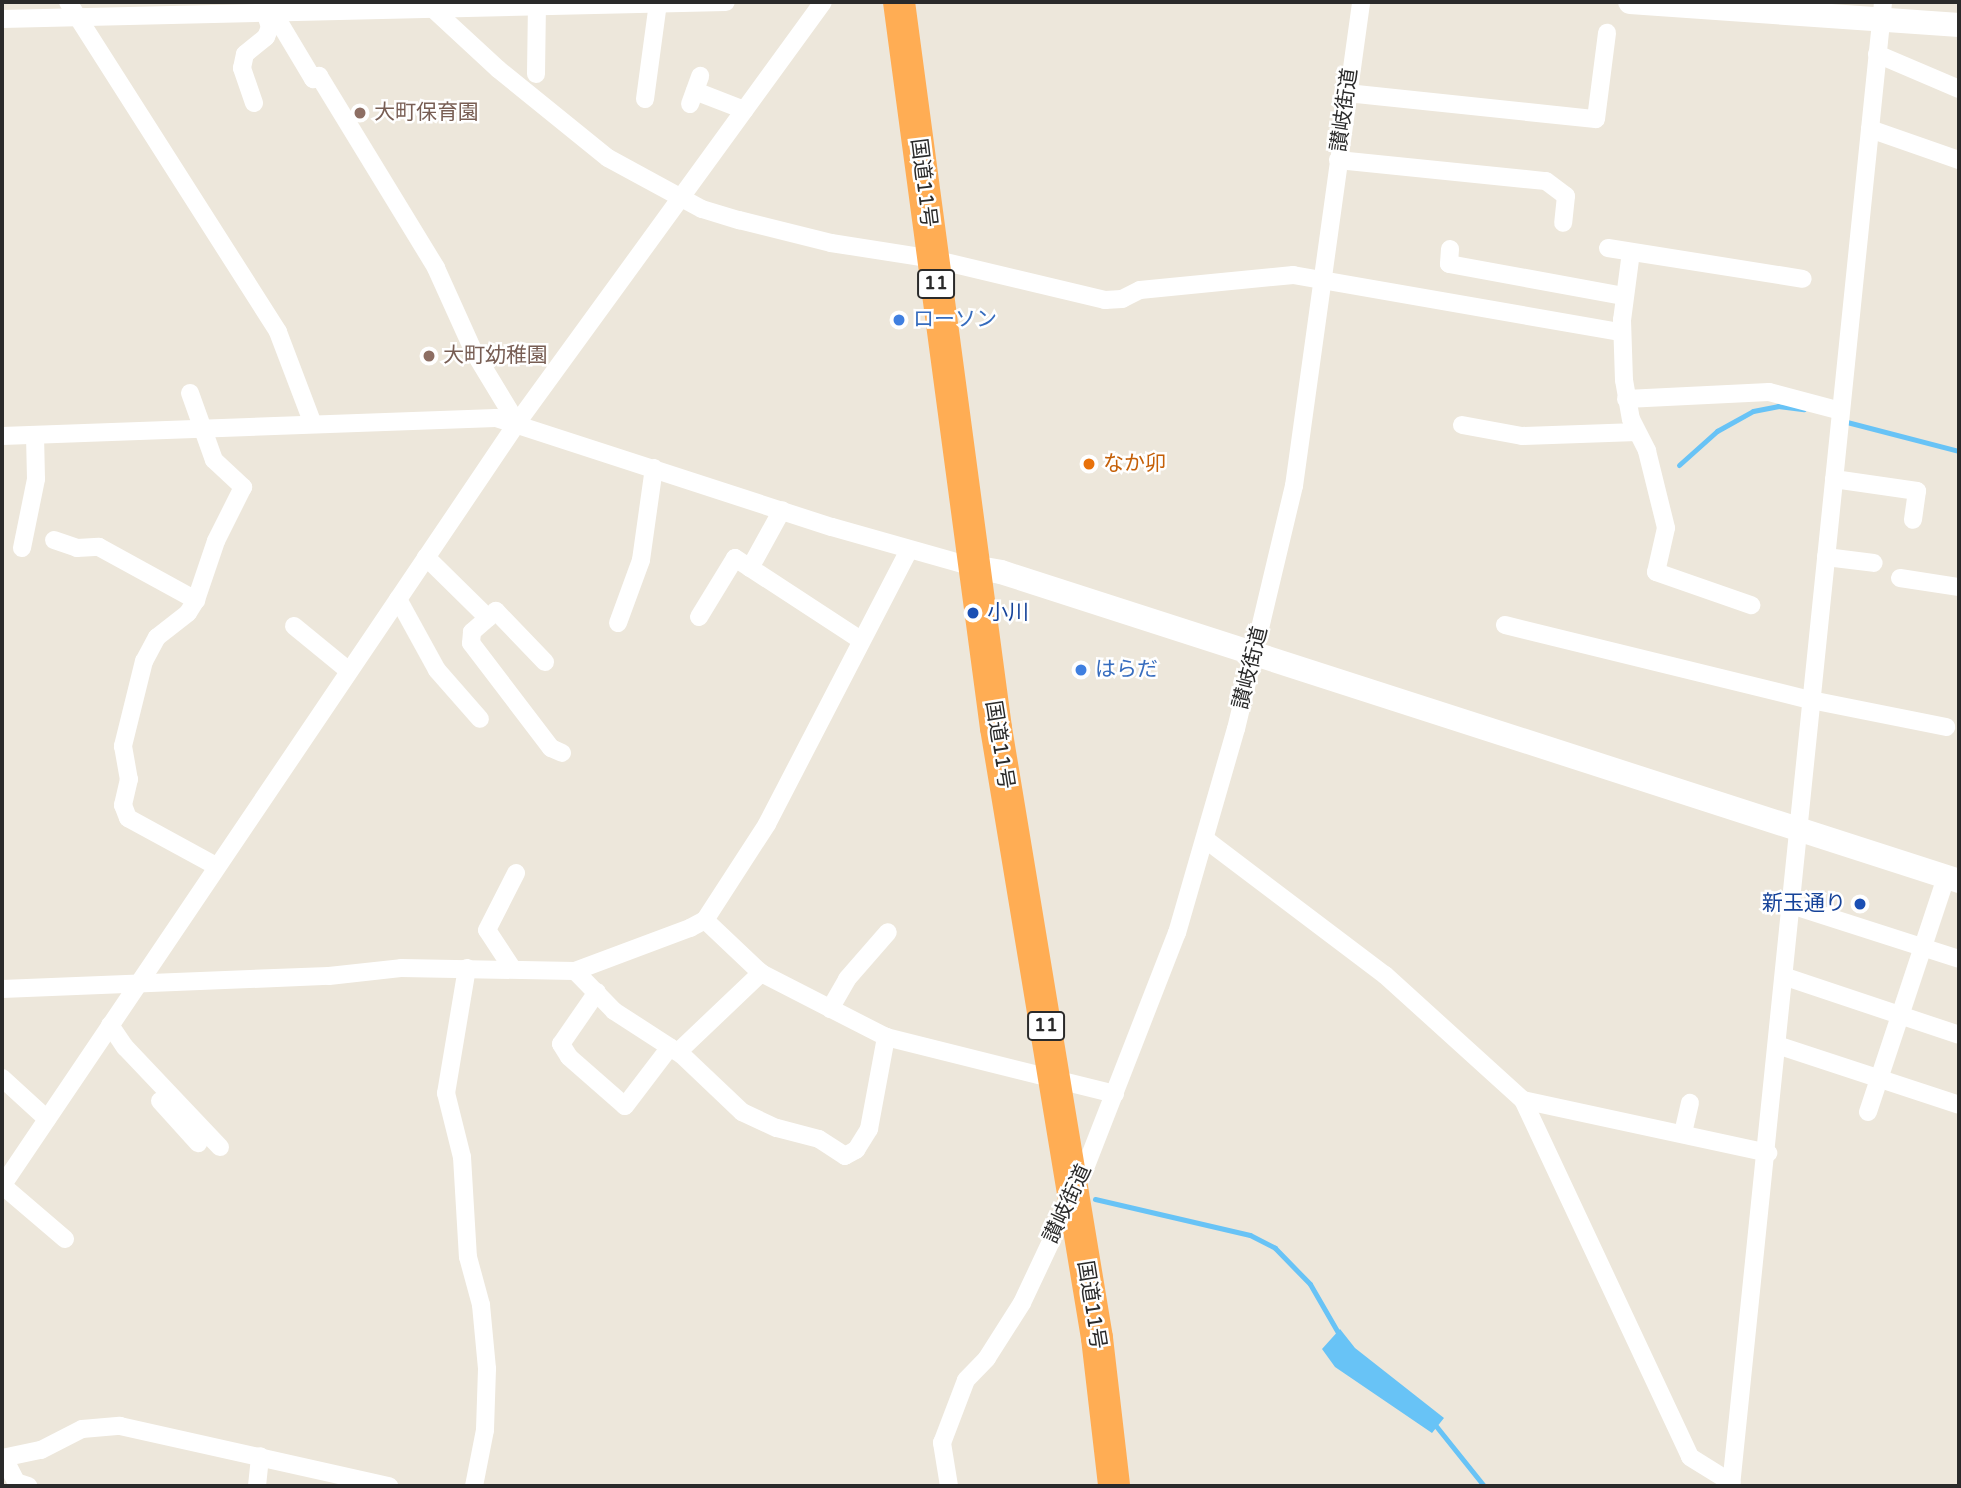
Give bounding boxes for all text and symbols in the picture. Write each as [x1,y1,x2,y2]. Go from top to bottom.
street label: 讃岐街道 [1327,67,1363,153]
place label: 大町保育園 [374,100,479,126]
marker: 大町保育園 [352,105,368,121]
street label: 国道11号 [905,137,941,229]
road number: 11 [917,268,955,300]
place label: ローソン [913,307,997,333]
marker: ローソン [891,312,907,328]
place label: 大町幼稚園 [443,343,548,369]
marker: 大町幼稚園 [421,348,437,364]
place label: なか卯 [1103,451,1166,477]
marker: なか卯 [1081,456,1097,472]
place label: 小川 [987,600,1029,626]
marker: 小川 [965,605,981,621]
street label: 讃岐街道 [1229,624,1273,712]
place label: はらだ [1095,657,1158,683]
marker: はらだ [1073,662,1089,678]
street label: 国道11号 [980,699,1018,791]
place label: 新玉通り [1762,891,1846,917]
marker: 新玉通り [1852,896,1868,912]
road number: 11 [1027,1010,1065,1042]
street label: 讃岐街道 [1039,1161,1097,1247]
street label: 国道11号 [1072,1259,1110,1351]

